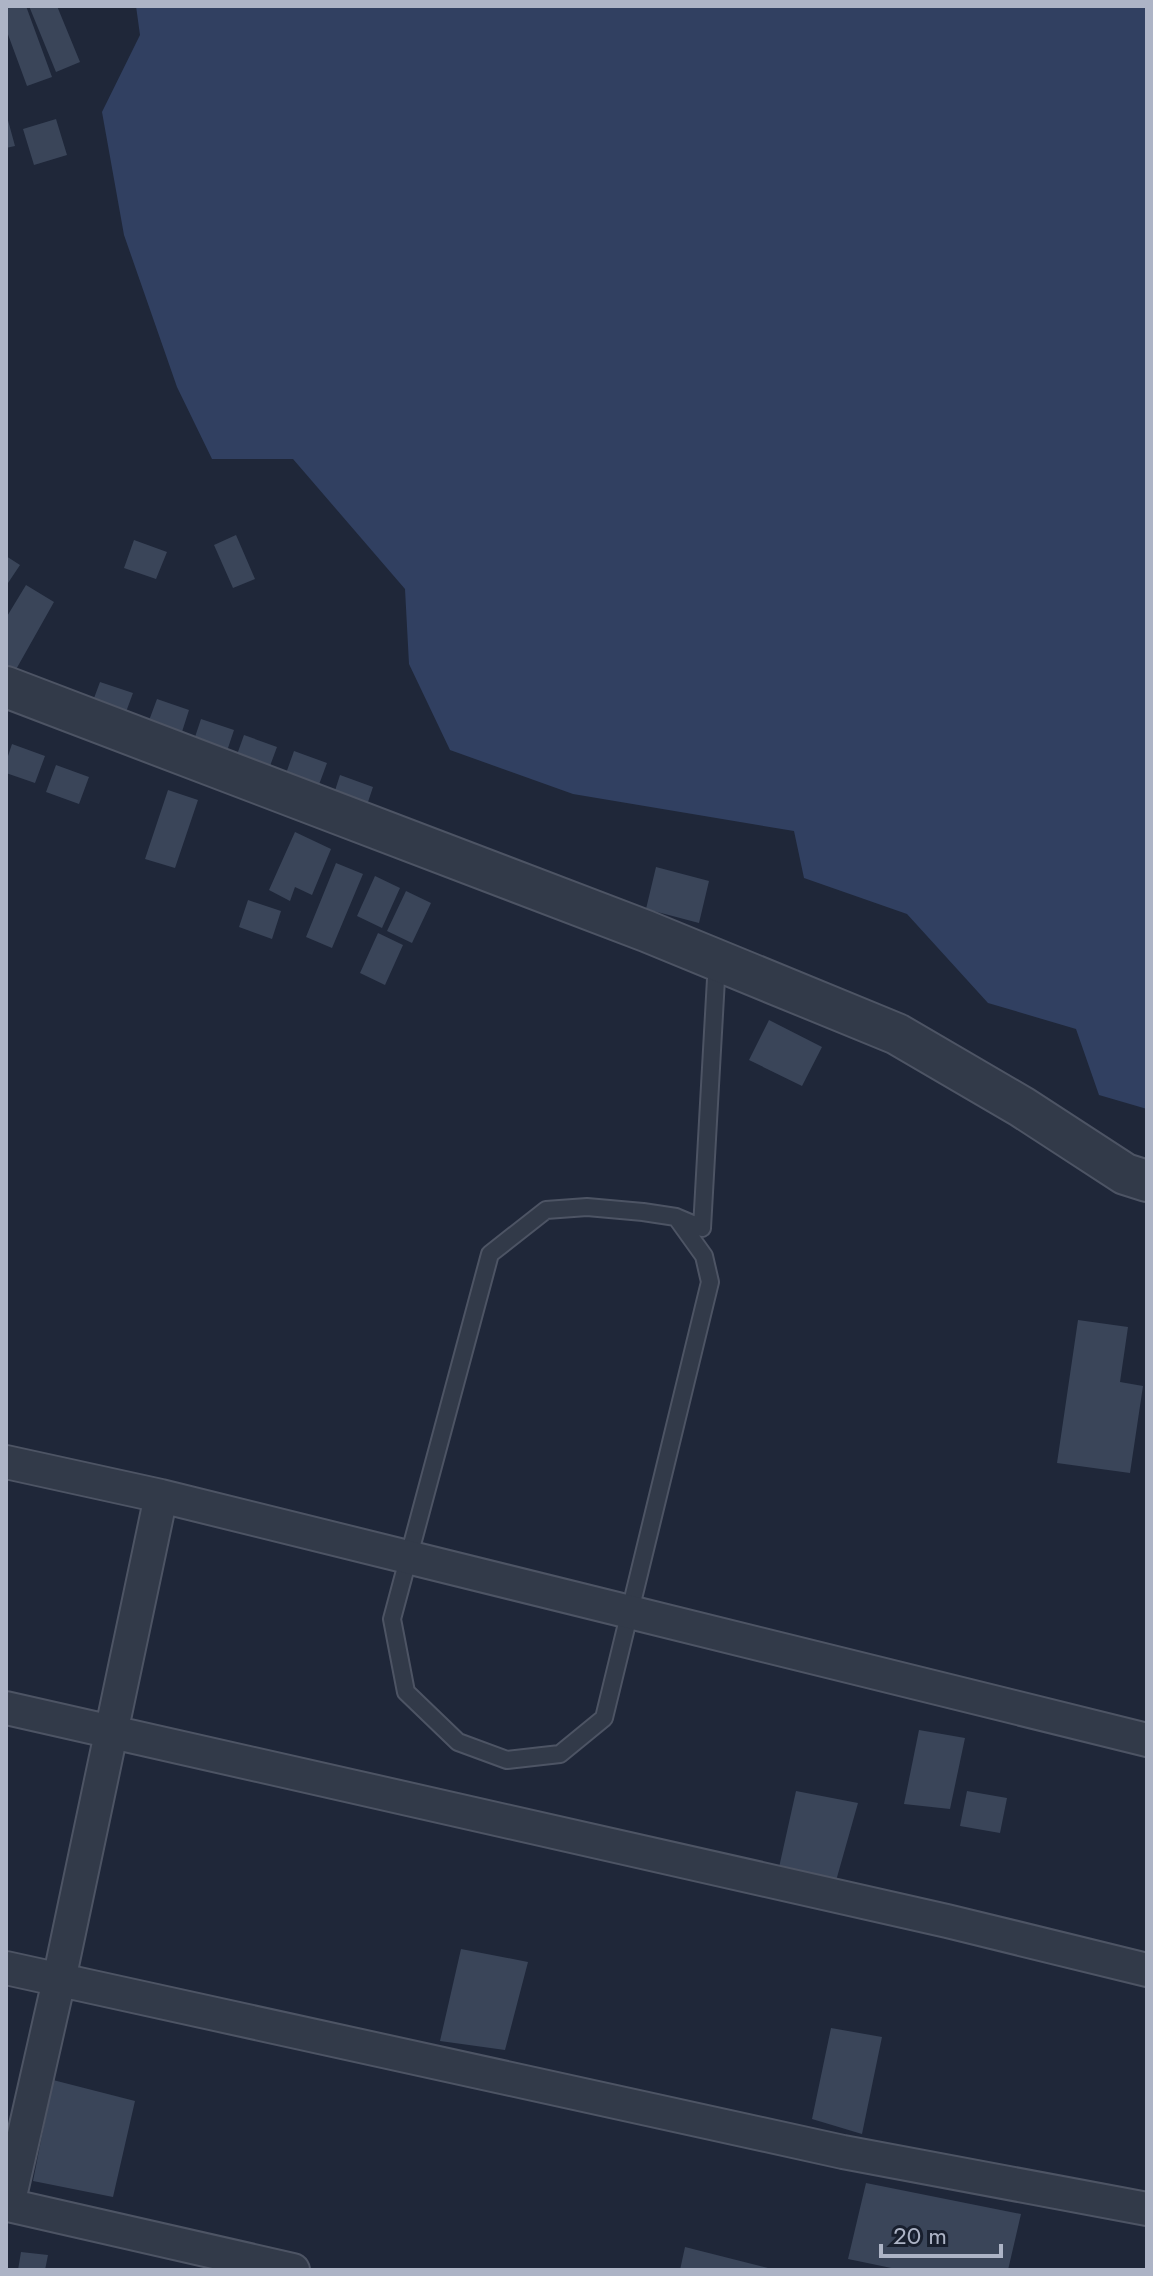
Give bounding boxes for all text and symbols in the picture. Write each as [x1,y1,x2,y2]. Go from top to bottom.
scale bar [881,2208,1001,2258]
text: 20 m [893,2218,947,2253]

